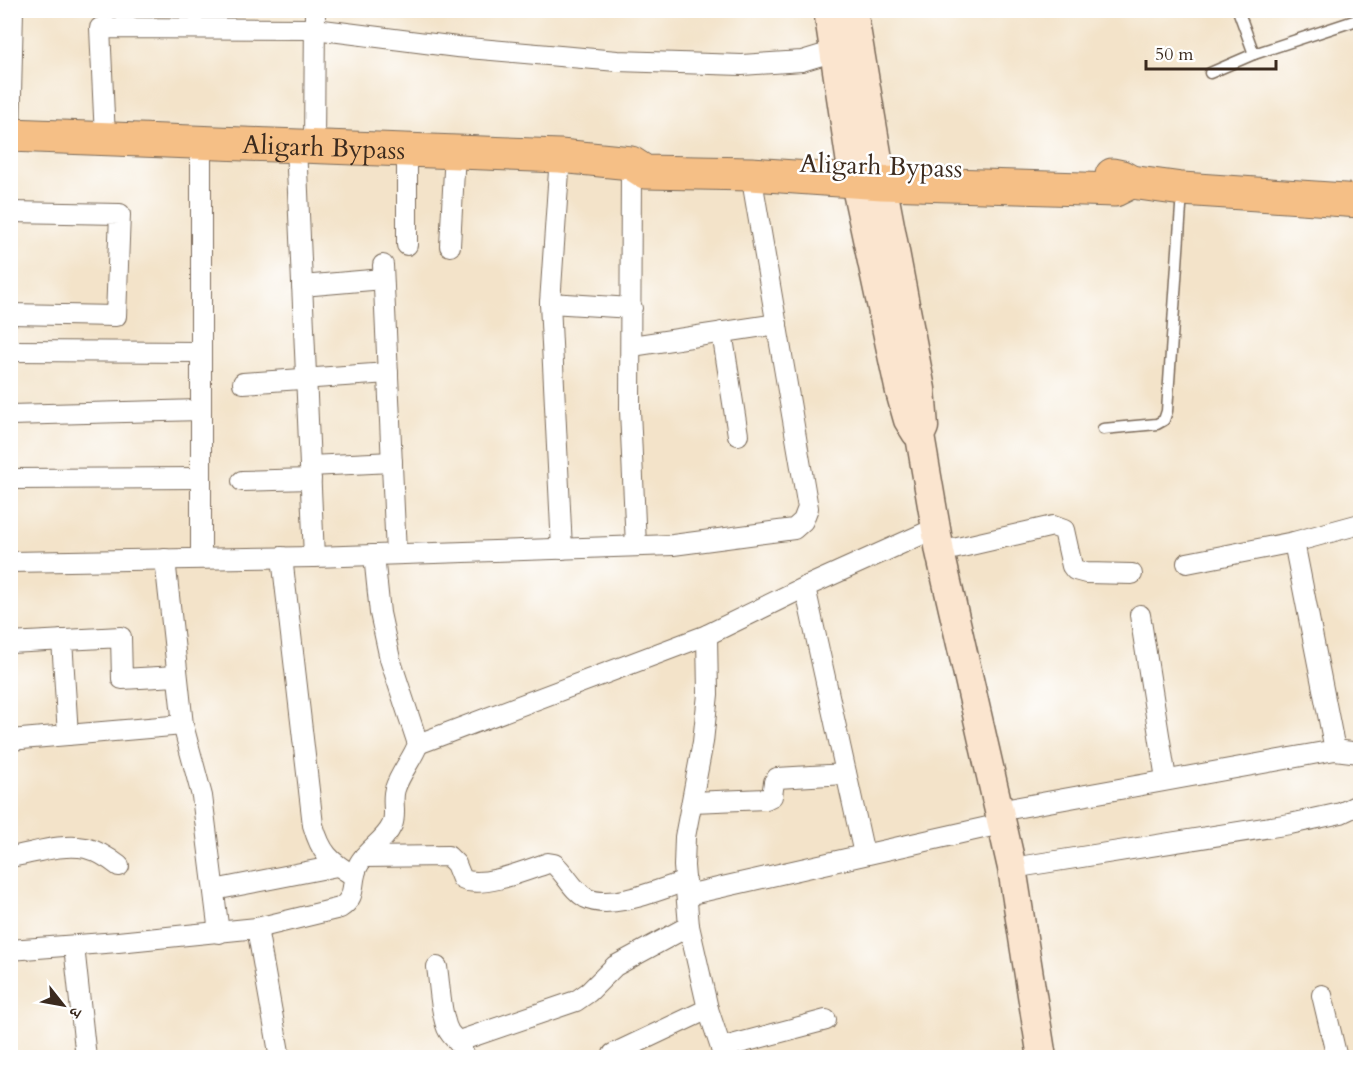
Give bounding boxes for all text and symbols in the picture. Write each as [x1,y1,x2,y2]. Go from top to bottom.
scale bar [1146,33,1276,71]
text: 50 m [1155,42,1194,67]
street label: Aligarh Bypass [242,126,406,168]
street label: Aligarh Bypass [799,146,963,186]
north arrow [33,975,93,1035]
text: उ [63,1002,87,1023]

